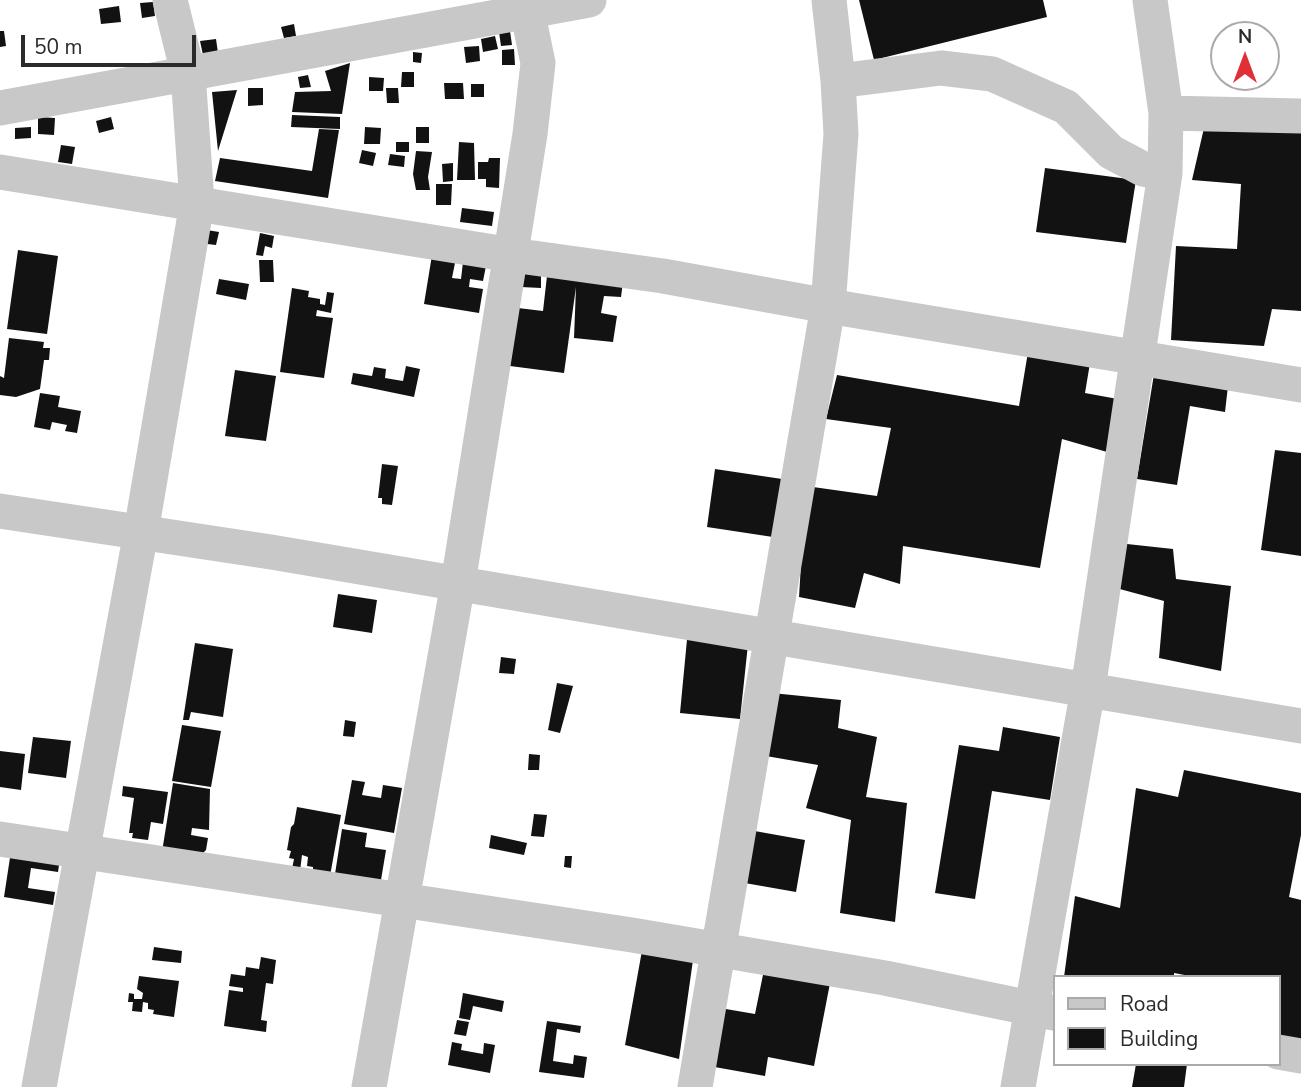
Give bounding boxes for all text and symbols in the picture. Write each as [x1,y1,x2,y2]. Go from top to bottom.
scale bar [24,21,200,65]
north arrow [1210,21,1280,91]
text: N [1238,24,1252,50]
text: 50 m [34,33,83,61]
legend [1052,975,1280,1066]
text: Road [1120,990,1169,1018]
text: Building [1120,1025,1198,1053]

